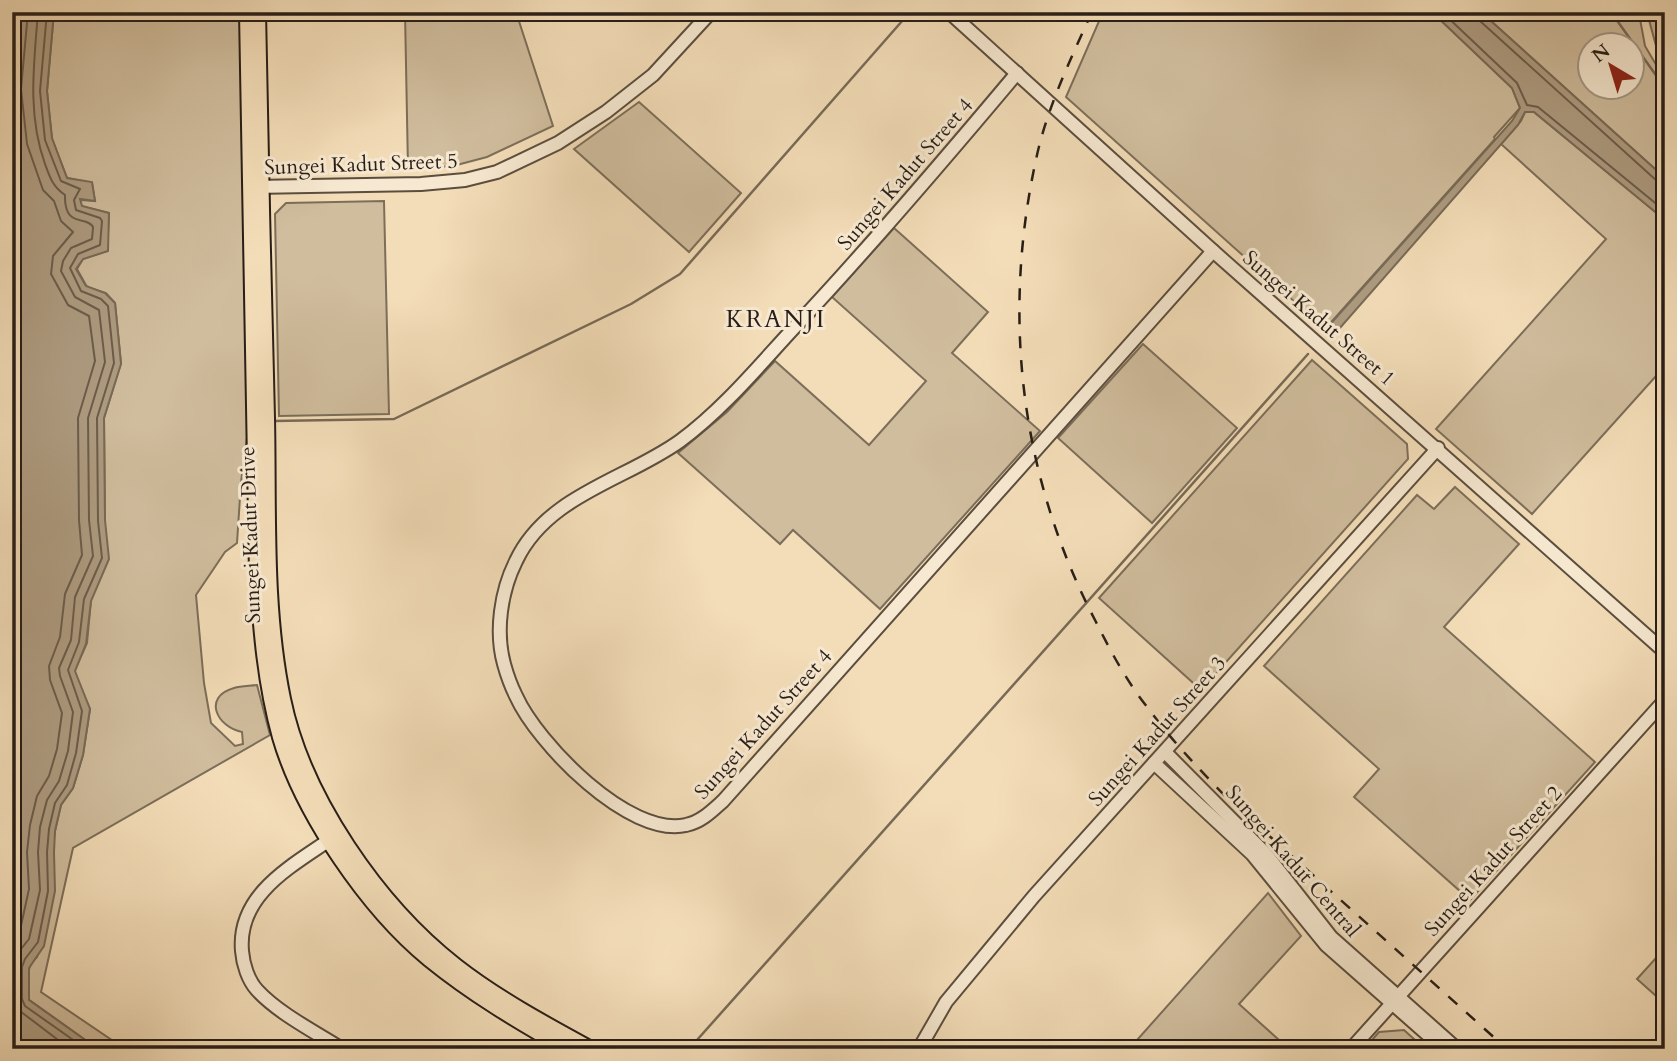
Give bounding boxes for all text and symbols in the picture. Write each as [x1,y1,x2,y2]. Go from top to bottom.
north arrow [1576,32,1646,102]
text: N [1587,38,1616,69]
street label: Sungei Kadut Street 4 [831,92,980,257]
street label: Sungei Kadut Street 5 [264,147,458,182]
street label: Sungei Kadut Street 1 [1236,244,1401,393]
district label: KRANJI [726,303,826,336]
street label: Sungei Kadut Drive [233,446,268,624]
street label: Sungei Kadut Street 4 [688,643,839,806]
street label: Sungei Kadut Street 3 [1082,650,1233,813]
street label: Sungei Kadut Central [1218,779,1367,944]
street label: Sungei Kadut Street 2 [1418,780,1569,943]

